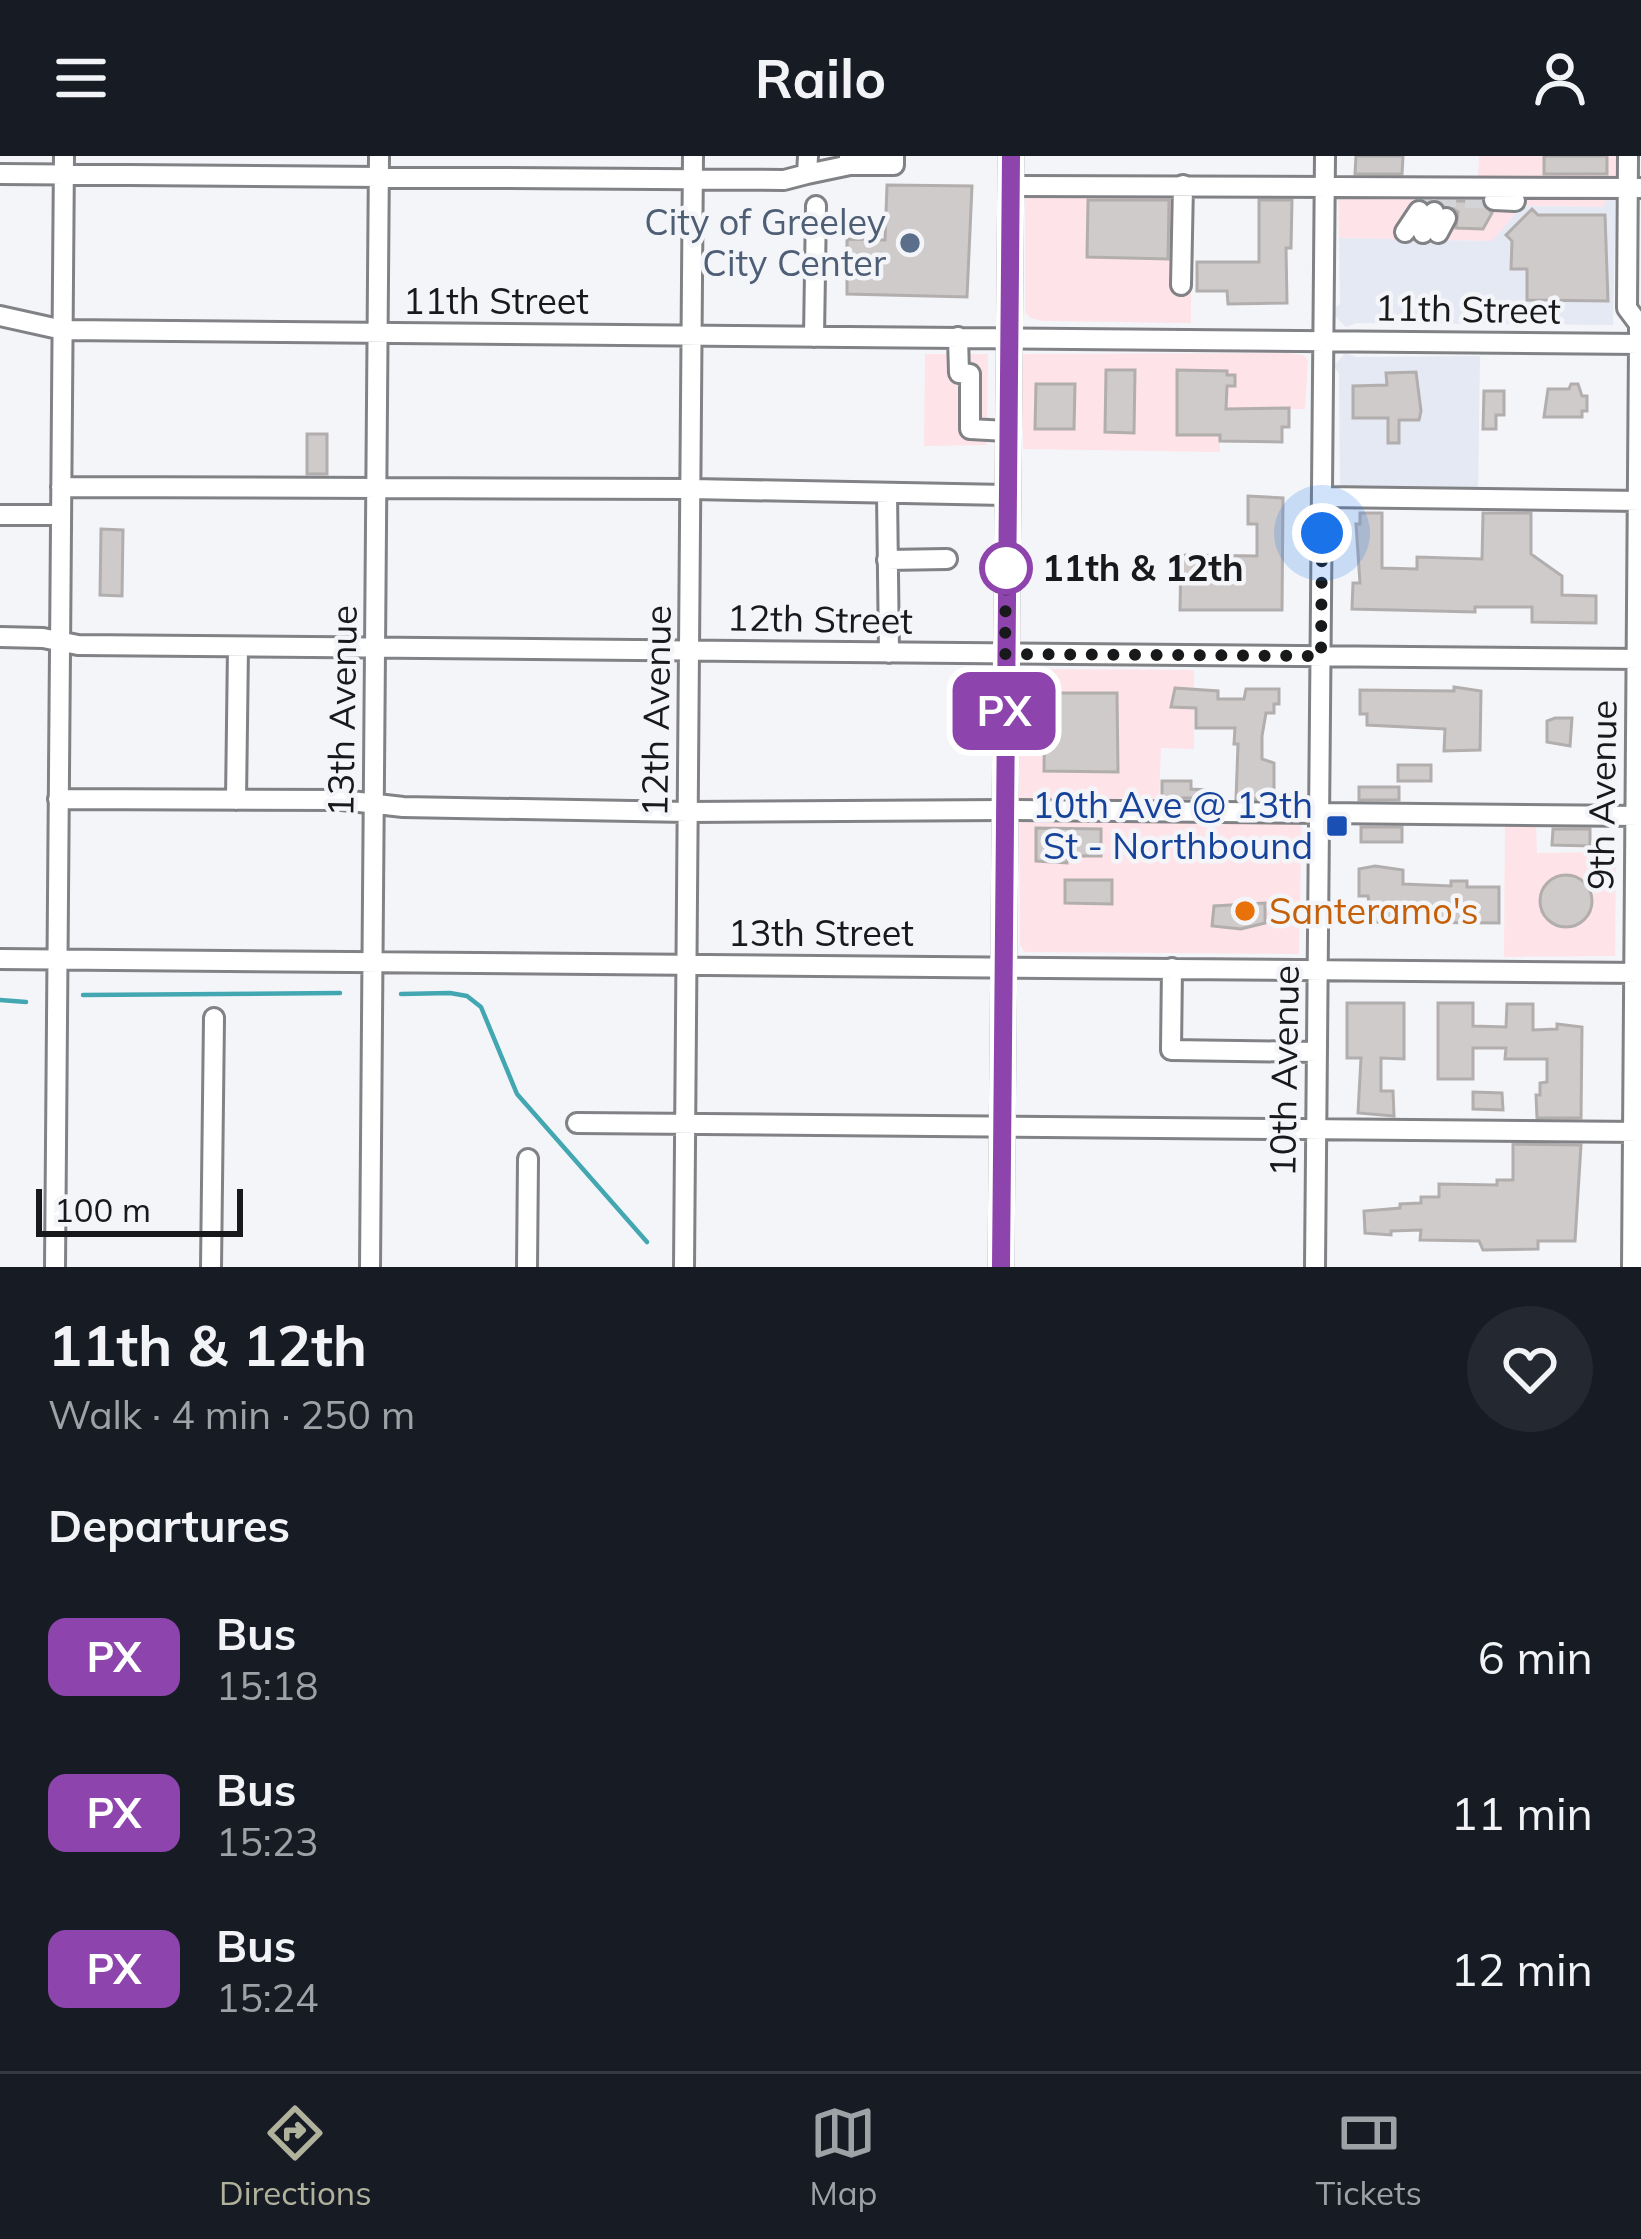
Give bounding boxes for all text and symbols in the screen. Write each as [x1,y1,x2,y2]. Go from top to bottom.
text: Railo [755,44,886,112]
icon: menu [48,45,114,111]
icon: person [1527,45,1593,111]
place label: City of Greeley City Center [644,199,886,285]
marker: City of Greeley City Center [897,230,923,256]
street label: 11th Street [403,278,589,323]
street label: 11th Street [1375,284,1561,333]
your location [1292,503,1352,563]
marker: 11th & 12th [981,543,1031,593]
place label: 11th & 12th [1042,545,1244,590]
street label: 12th Street [727,594,913,643]
street label: 13th Avenue [317,605,366,817]
street label: 12th Avenue [631,605,680,817]
line badge: PX [950,672,1058,750]
text: PX [977,684,1031,737]
street label: 9th Avenue [1577,700,1626,890]
place label: 10th Ave @ 13th St - Northbound [1032,782,1313,868]
marker: 10th Ave @ 13th St - Northbound [1324,813,1350,839]
place label: Santeramo's [1269,888,1479,933]
marker: Santeramo's [1232,898,1258,924]
street label: 13th Street [728,910,914,955]
street label: 10th Avenue [1259,965,1308,1177]
scale bar [36,1183,243,1236]
text: 100 m [54,1189,151,1230]
button: heart [1467,1306,1593,1432]
text: 11th & 12th [48,1309,367,1380]
text: Walk · 4 min · 250 m [48,1390,415,1439]
text: Departures [48,1497,290,1553]
text: Bus [216,1605,296,1661]
text: 6 min [1478,1629,1593,1685]
text: PX [87,1630,141,1683]
text: 15:18 [216,1661,319,1710]
text: Bus [216,1761,296,1817]
text: 11 min [1451,1785,1593,1841]
text: PX [87,1786,141,1839]
text: 15:23 [216,1817,319,1866]
text: Bus [216,1917,296,1973]
text: 12 min [1451,1941,1593,1997]
text: PX [87,1942,141,1995]
text: 15:24 [216,1973,319,2022]
tab: Directions [219,2100,372,2213]
tab: Map [810,2100,877,2213]
tab: Tickets [1315,2100,1422,2213]

